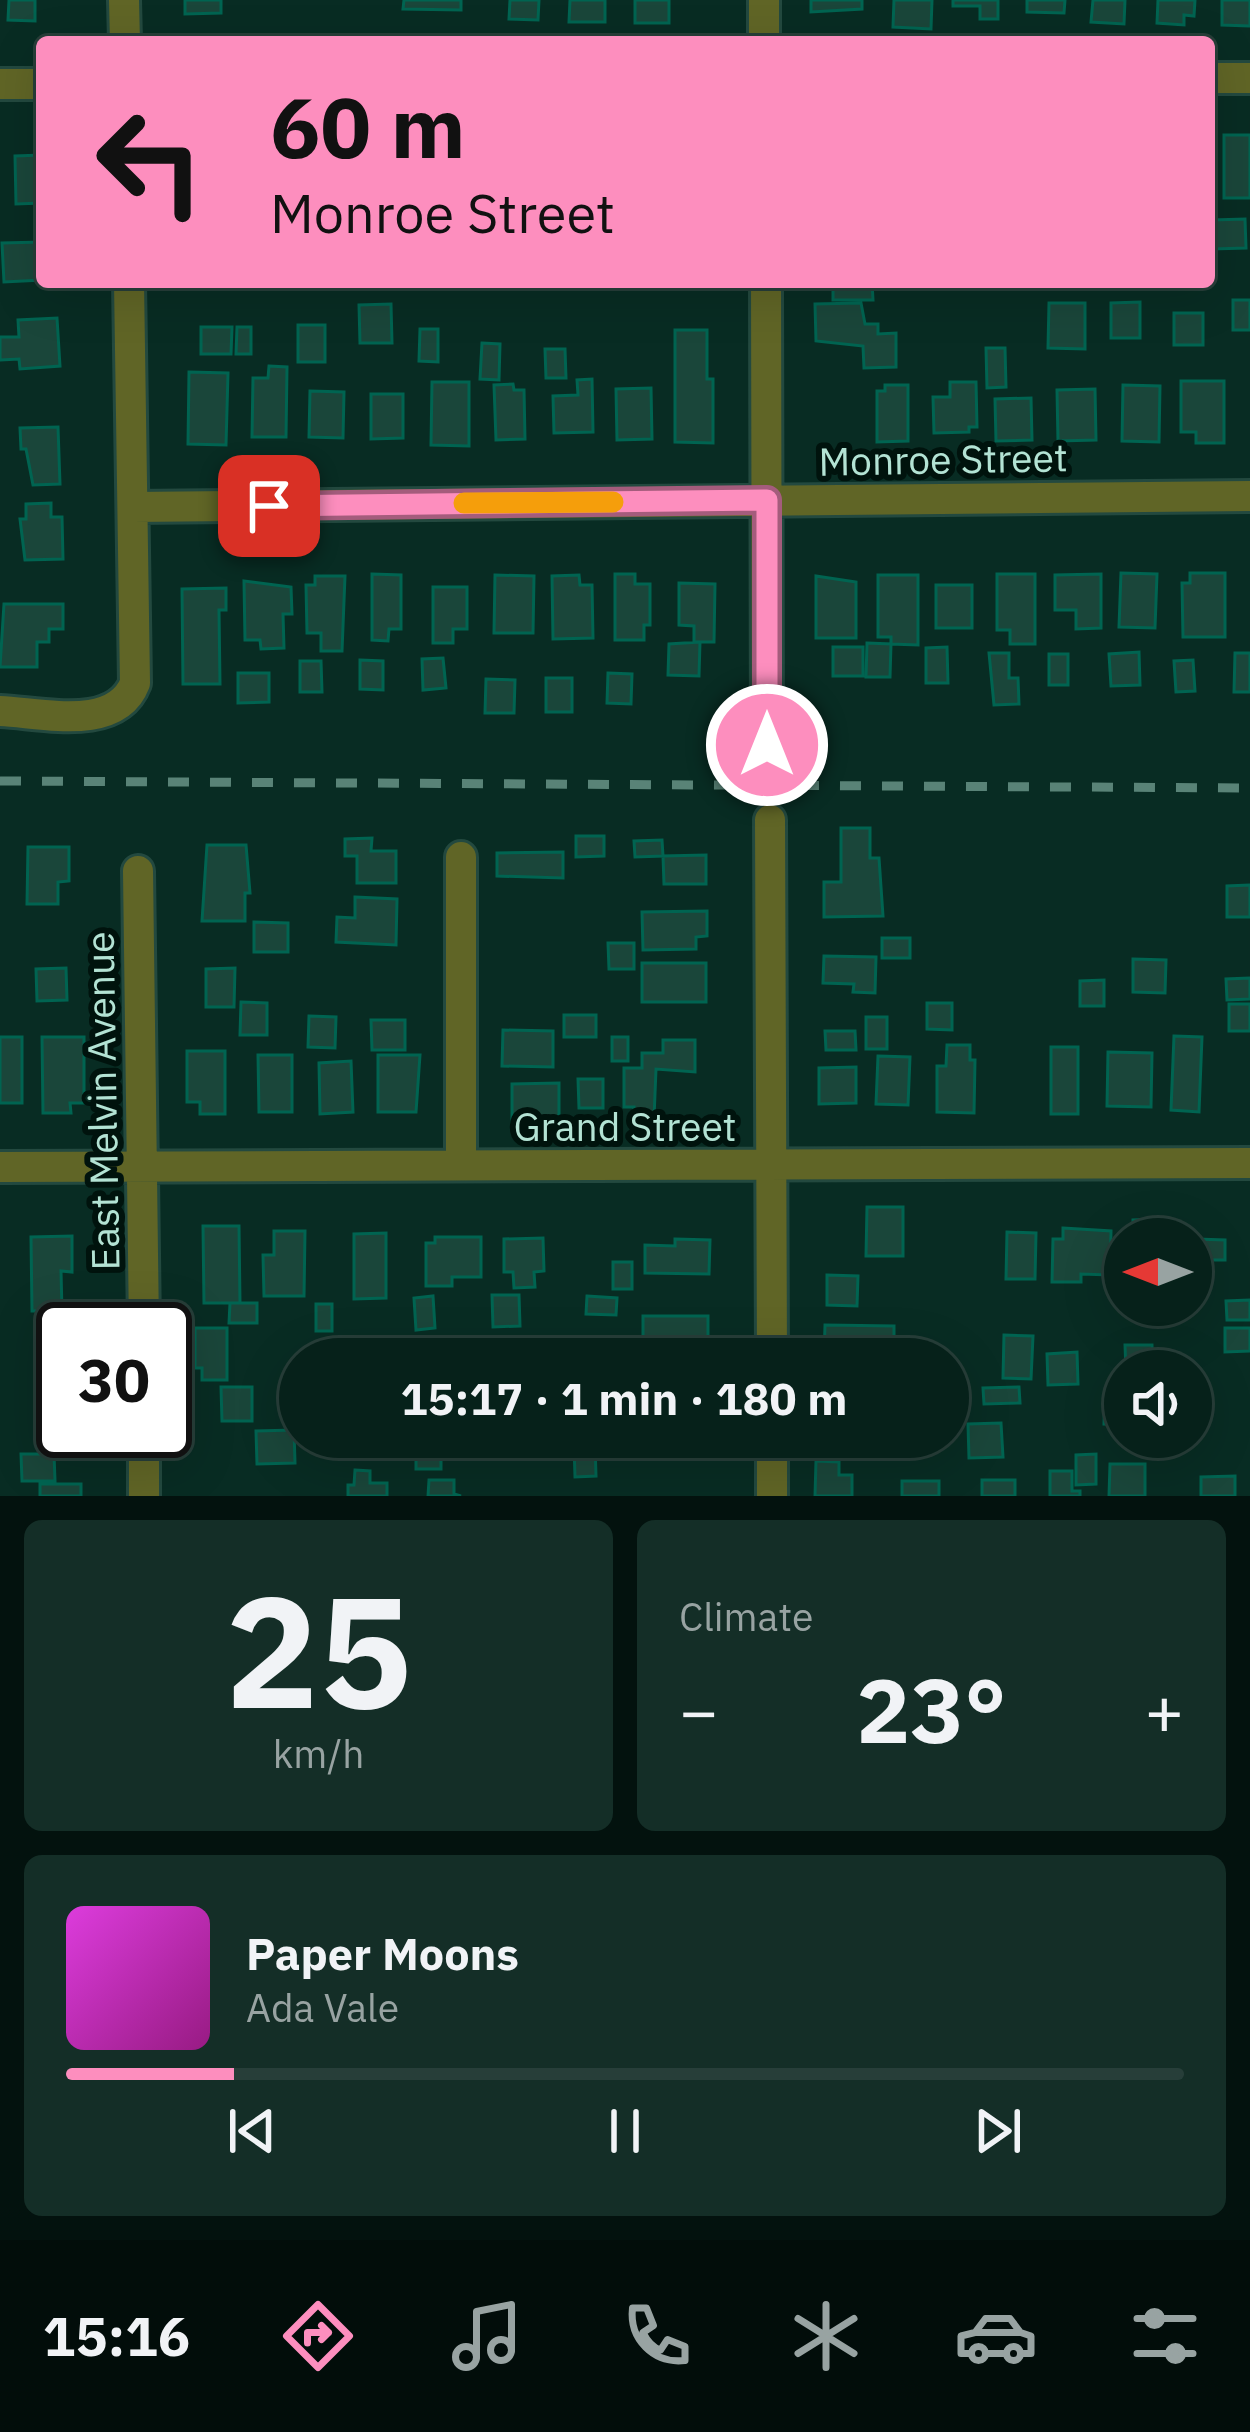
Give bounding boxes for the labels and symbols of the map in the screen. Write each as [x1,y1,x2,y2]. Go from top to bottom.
street label: Monroe Street [818,431,1068,487]
pin [218,455,320,557]
position arrow [704,682,830,808]
street label: East Melvin Avenue [74,931,130,1271]
street label: Grand Street [513,1101,737,1152]
north arrow [1104,1218,1212,1326]
speed limit sign: 30 [36,1302,192,1458]

